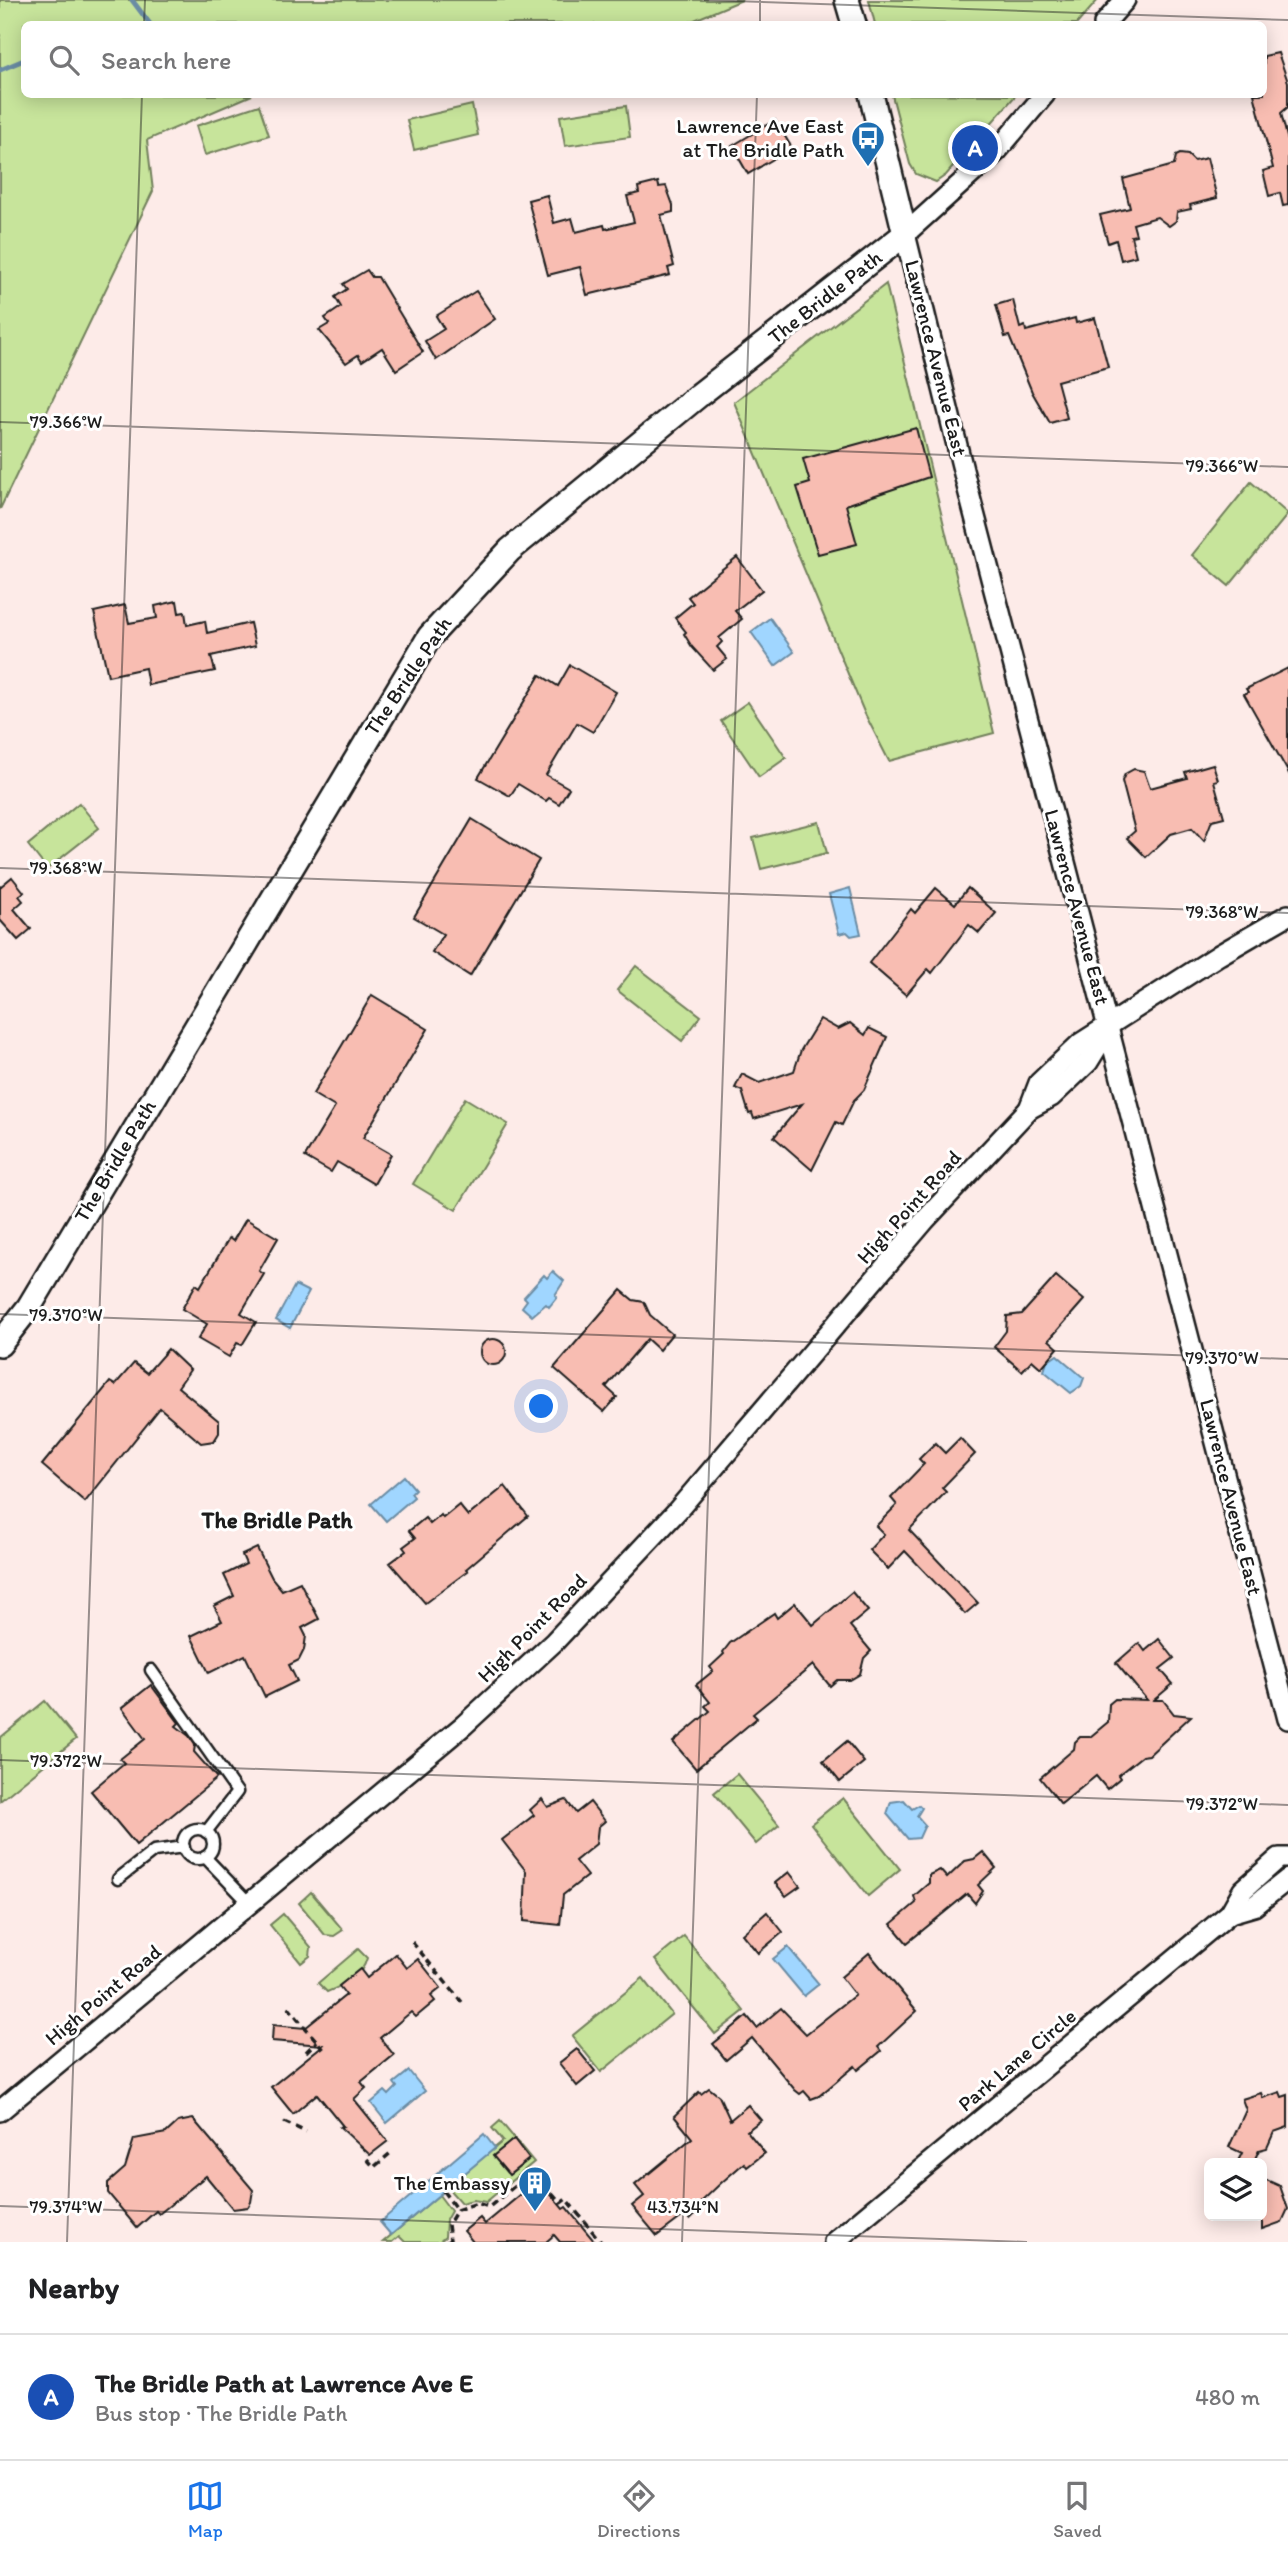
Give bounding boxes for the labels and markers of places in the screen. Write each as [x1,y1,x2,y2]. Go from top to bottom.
place label: Lawrence Ave East at The Bridle Path [676,113,845,162]
bus stop icon: Lawrence Ave East at The Bridle Path [849,119,887,168]
pin: A [952,122,998,174]
building icon: The Embassy [516,2164,554,2213]
place label: The Embassy [394,2170,510,2195]

